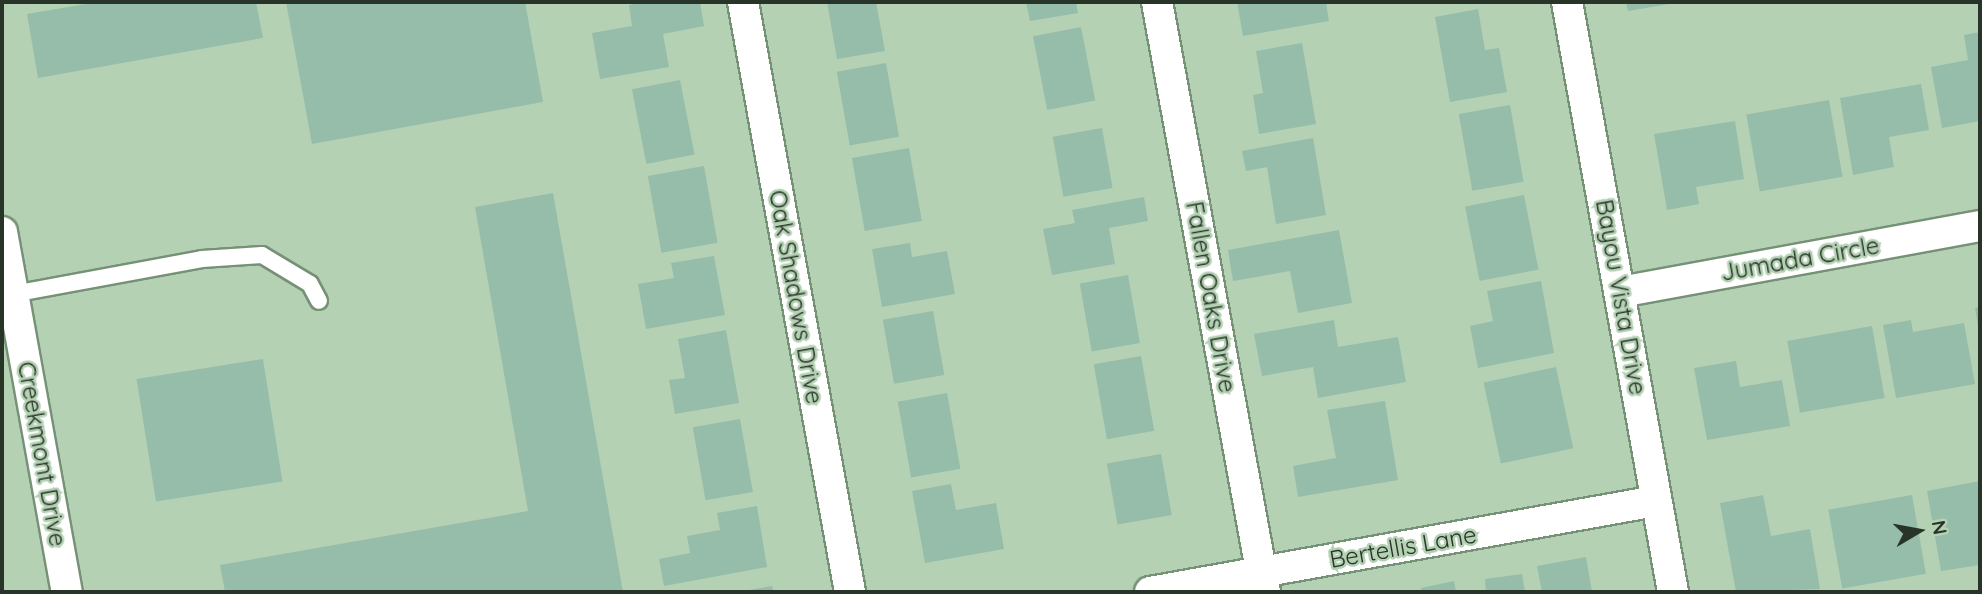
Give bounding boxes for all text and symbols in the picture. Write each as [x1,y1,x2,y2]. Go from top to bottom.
street label: Oak Shadows Drive [763,188,829,406]
street label: Bayou Vista Drive [1590,197,1652,397]
street label: Fallen Oaks Drive [1180,199,1242,395]
street label: Jumada Circle [1719,231,1881,287]
street label: Creekmont Drive [12,359,72,549]
north arrow [1884,496,1954,566]
text: N [1927,518,1953,536]
street label: Bertellis Lane [1327,520,1479,574]

